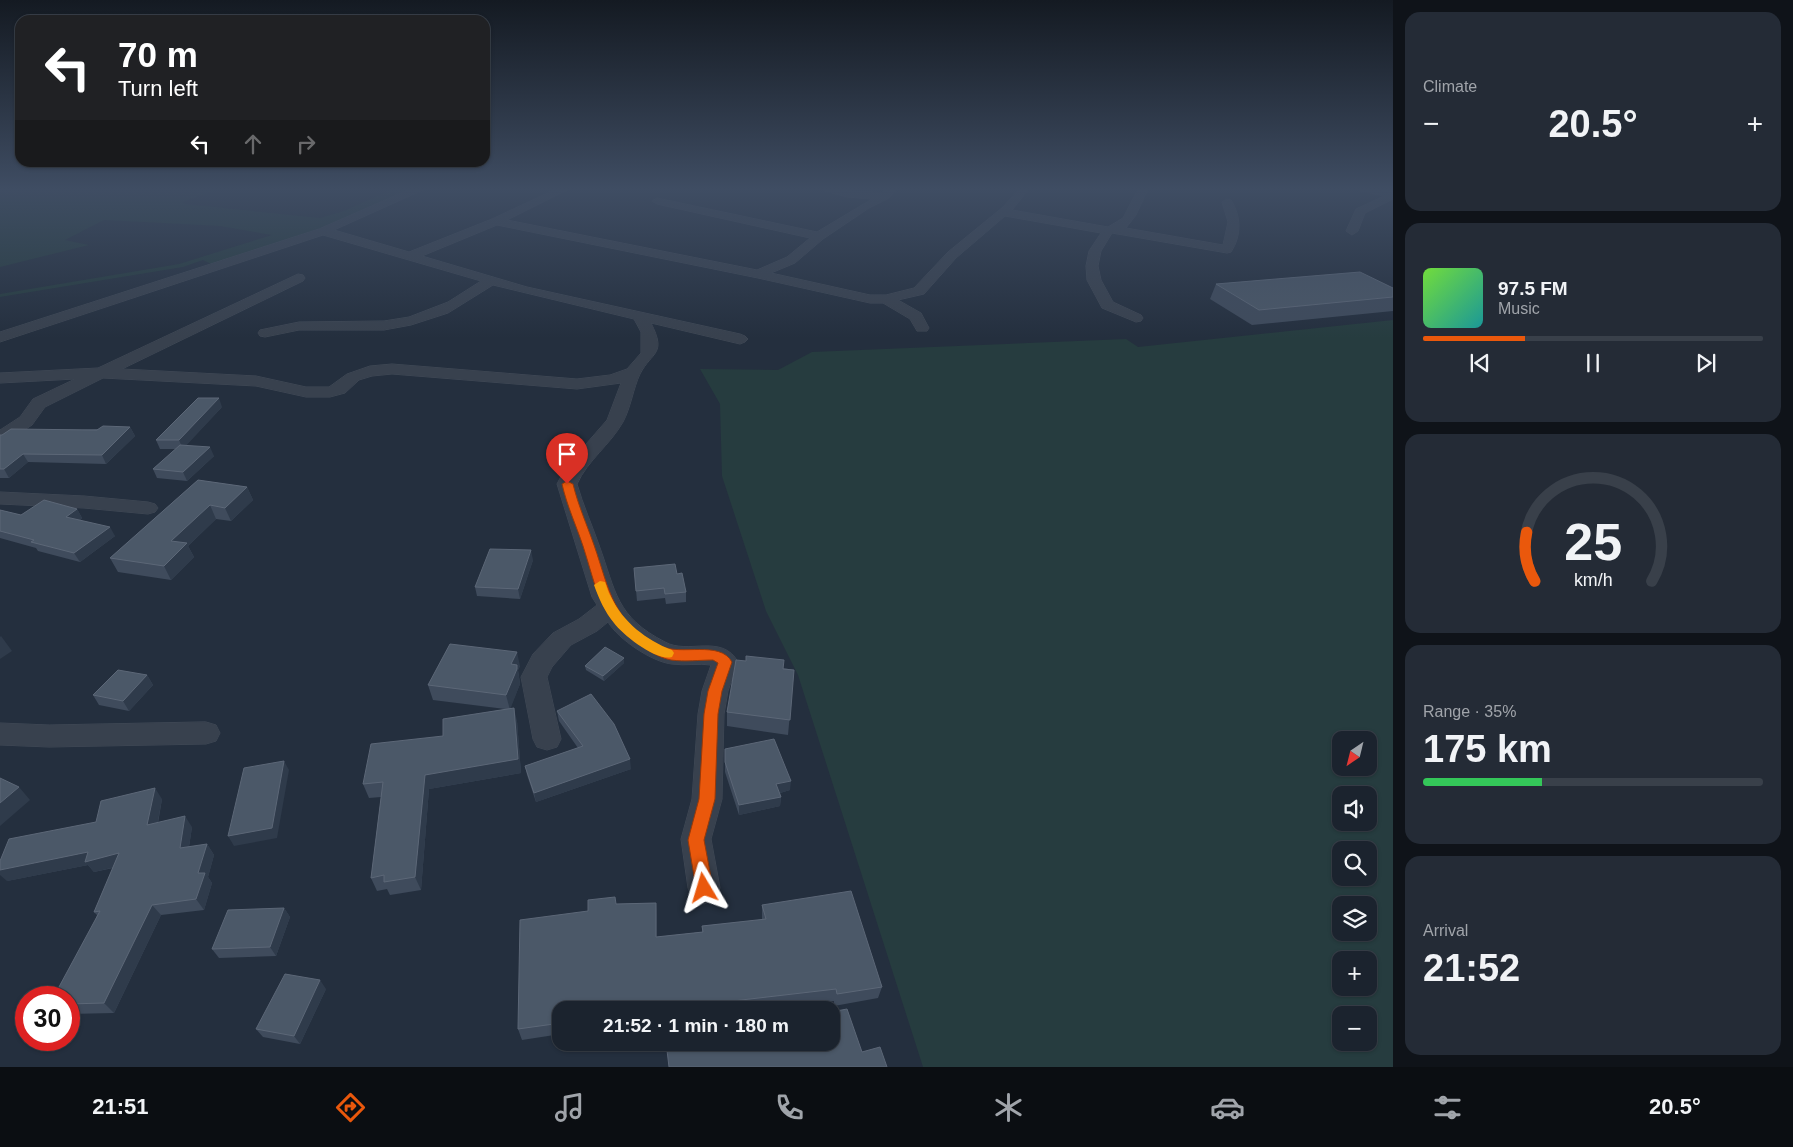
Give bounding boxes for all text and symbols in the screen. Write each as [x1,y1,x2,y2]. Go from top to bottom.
icon: left [35,35,100,100]
text: 70 m [118,35,198,74]
text: Turn left [118,76,198,101]
text: Climate [1423,78,1477,95]
text: 20.5° [1548,103,1638,145]
text: − [1423,108,1439,139]
text: + [1747,108,1763,139]
icon: left [186,130,214,158]
icon: ahead [239,130,267,158]
icon: right [292,130,320,158]
text: 97.5 FM [1498,278,1568,299]
text: Music [1498,300,1540,317]
icon: previous [1466,349,1494,377]
icon: pause [1579,349,1607,377]
icon: next [1692,349,1720,377]
pin [546,433,588,484]
icon: arrive [553,440,581,468]
text: 25 [1564,513,1622,571]
text: km/h [1574,570,1612,590]
text: Range · 35% [1423,703,1516,720]
text: 175 km [1423,728,1552,770]
north arrow [1332,731,1378,776]
map controls [1332,731,1377,1051]
button: sound [1332,786,1377,831]
button: search [1332,841,1377,886]
position arrow [677,861,729,913]
button: layers [1332,896,1377,941]
text: Arrival [1423,922,1468,939]
text: 21:52 [1423,947,1520,989]
button: + [1332,951,1377,996]
speed limit sign: 30 [15,986,80,1051]
button: − [1332,1006,1377,1051]
text: 21:52 · 1 min · 180 m [603,1015,789,1036]
icon: directions [333,1090,368,1125]
icon: music [552,1090,587,1125]
icon: phone [772,1090,807,1125]
icon: climate [991,1090,1026,1125]
icon: car [1210,1090,1245,1125]
icon: filters [1430,1090,1465,1125]
text: 21:51 [92,1094,148,1119]
text: 20.5° [1649,1094,1701,1119]

